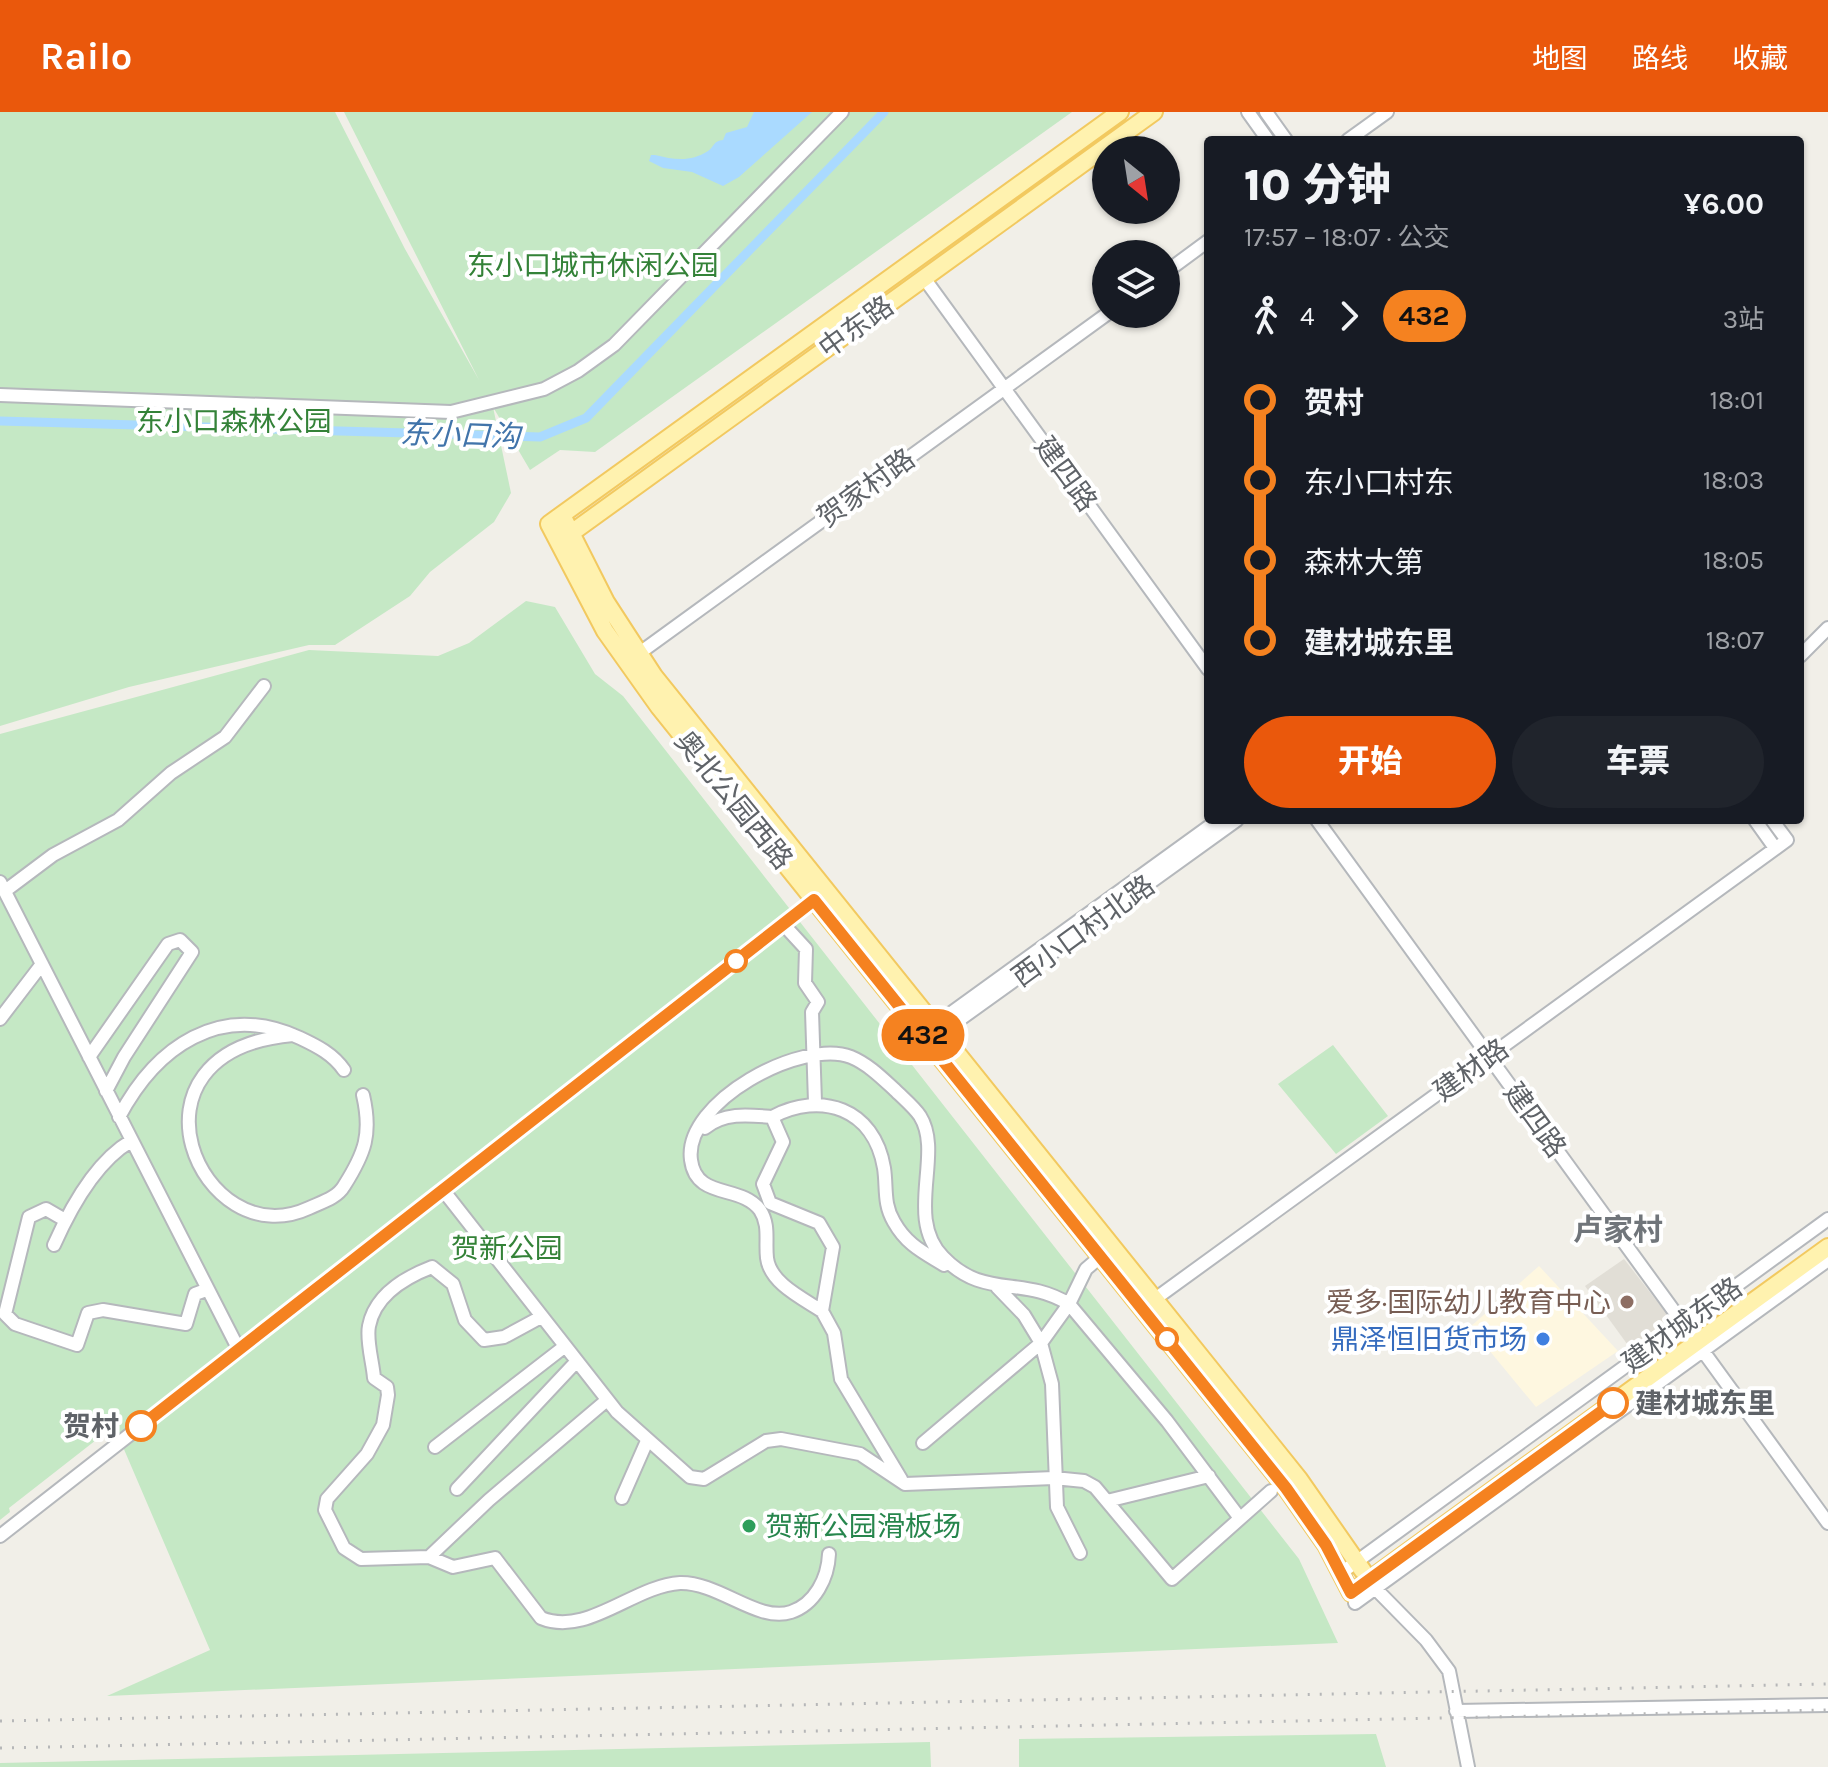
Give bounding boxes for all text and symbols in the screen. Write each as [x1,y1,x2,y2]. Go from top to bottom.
text: Railo [40,34,132,79]
text: 地图 [1532,42,1588,75]
text: 路线 [1632,42,1688,75]
text: 收藏 [1732,42,1788,75]
north arrow [1092,136,1180,224]
map controls [1092,136,1180,328]
text: 10 分钟 [1244,160,1390,211]
text: ¥6.00 [1684,186,1764,222]
text: 17:57 – 18:07 · 公交 [1244,222,1450,253]
button: layers [1092,240,1180,328]
park label: 东小口城市休闲公园 [467,249,719,282]
street label: 中东路 [812,289,900,365]
icon: walk [1244,294,1288,338]
icon: forward [1327,294,1371,338]
text: 432 [1399,299,1450,332]
text: 4 [1300,301,1315,332]
text: 3站 [1723,304,1764,335]
text: 贺村 [1304,385,1364,421]
text: 18:01 [1709,385,1764,416]
park label: 东小口森林公园 [136,405,332,438]
water label: 东小口沟 [399,415,524,455]
street label: 建四路 [1028,430,1104,518]
street label: 贺家村路 [811,442,921,534]
text: 东小口村东 [1304,465,1454,501]
text: 18:03 [1703,465,1764,496]
text: 森林大第 [1304,545,1424,581]
text: 18:05 [1703,545,1764,576]
text: 建材城东里 [1304,625,1454,661]
text: 18:07 [1706,625,1764,656]
button: 开始 [1244,716,1496,808]
button: 车票 [1512,716,1764,808]
street label: 奥北公园西路 [668,724,800,876]
street label: 西小口村北路 [1005,868,1161,994]
unlabelled marker [725,950,747,972]
line badge: 432 [877,1009,969,1061]
text: 432 [897,1018,949,1051]
street label: 建材路 [1427,1032,1515,1108]
street label: 建四路 [1497,1076,1573,1164]
district label: 卢家村 [1573,1212,1663,1248]
park label: 贺新公园 [451,1232,563,1265]
street label: 建材城东路 [1616,1271,1748,1379]
place label: 爱多·国际幼儿教育中心 [1326,1286,1611,1319]
marker: 爱多·国际幼儿教育中心 [1618,1293,1636,1311]
place label: 鼎泽恒旧货市场 [1331,1323,1527,1356]
unlabelled marker [1156,1328,1178,1350]
marker: 鼎泽恒旧货市场 [1534,1330,1552,1348]
place label: 建材城东里 [1635,1387,1775,1420]
marker: 建材城东里 [1598,1388,1628,1418]
place label: 贺村 [63,1410,119,1443]
marker: 贺村 [126,1411,156,1441]
place label: 贺新公园滑板场 [765,1510,961,1543]
marker: 贺新公园滑板场 [740,1517,758,1535]

